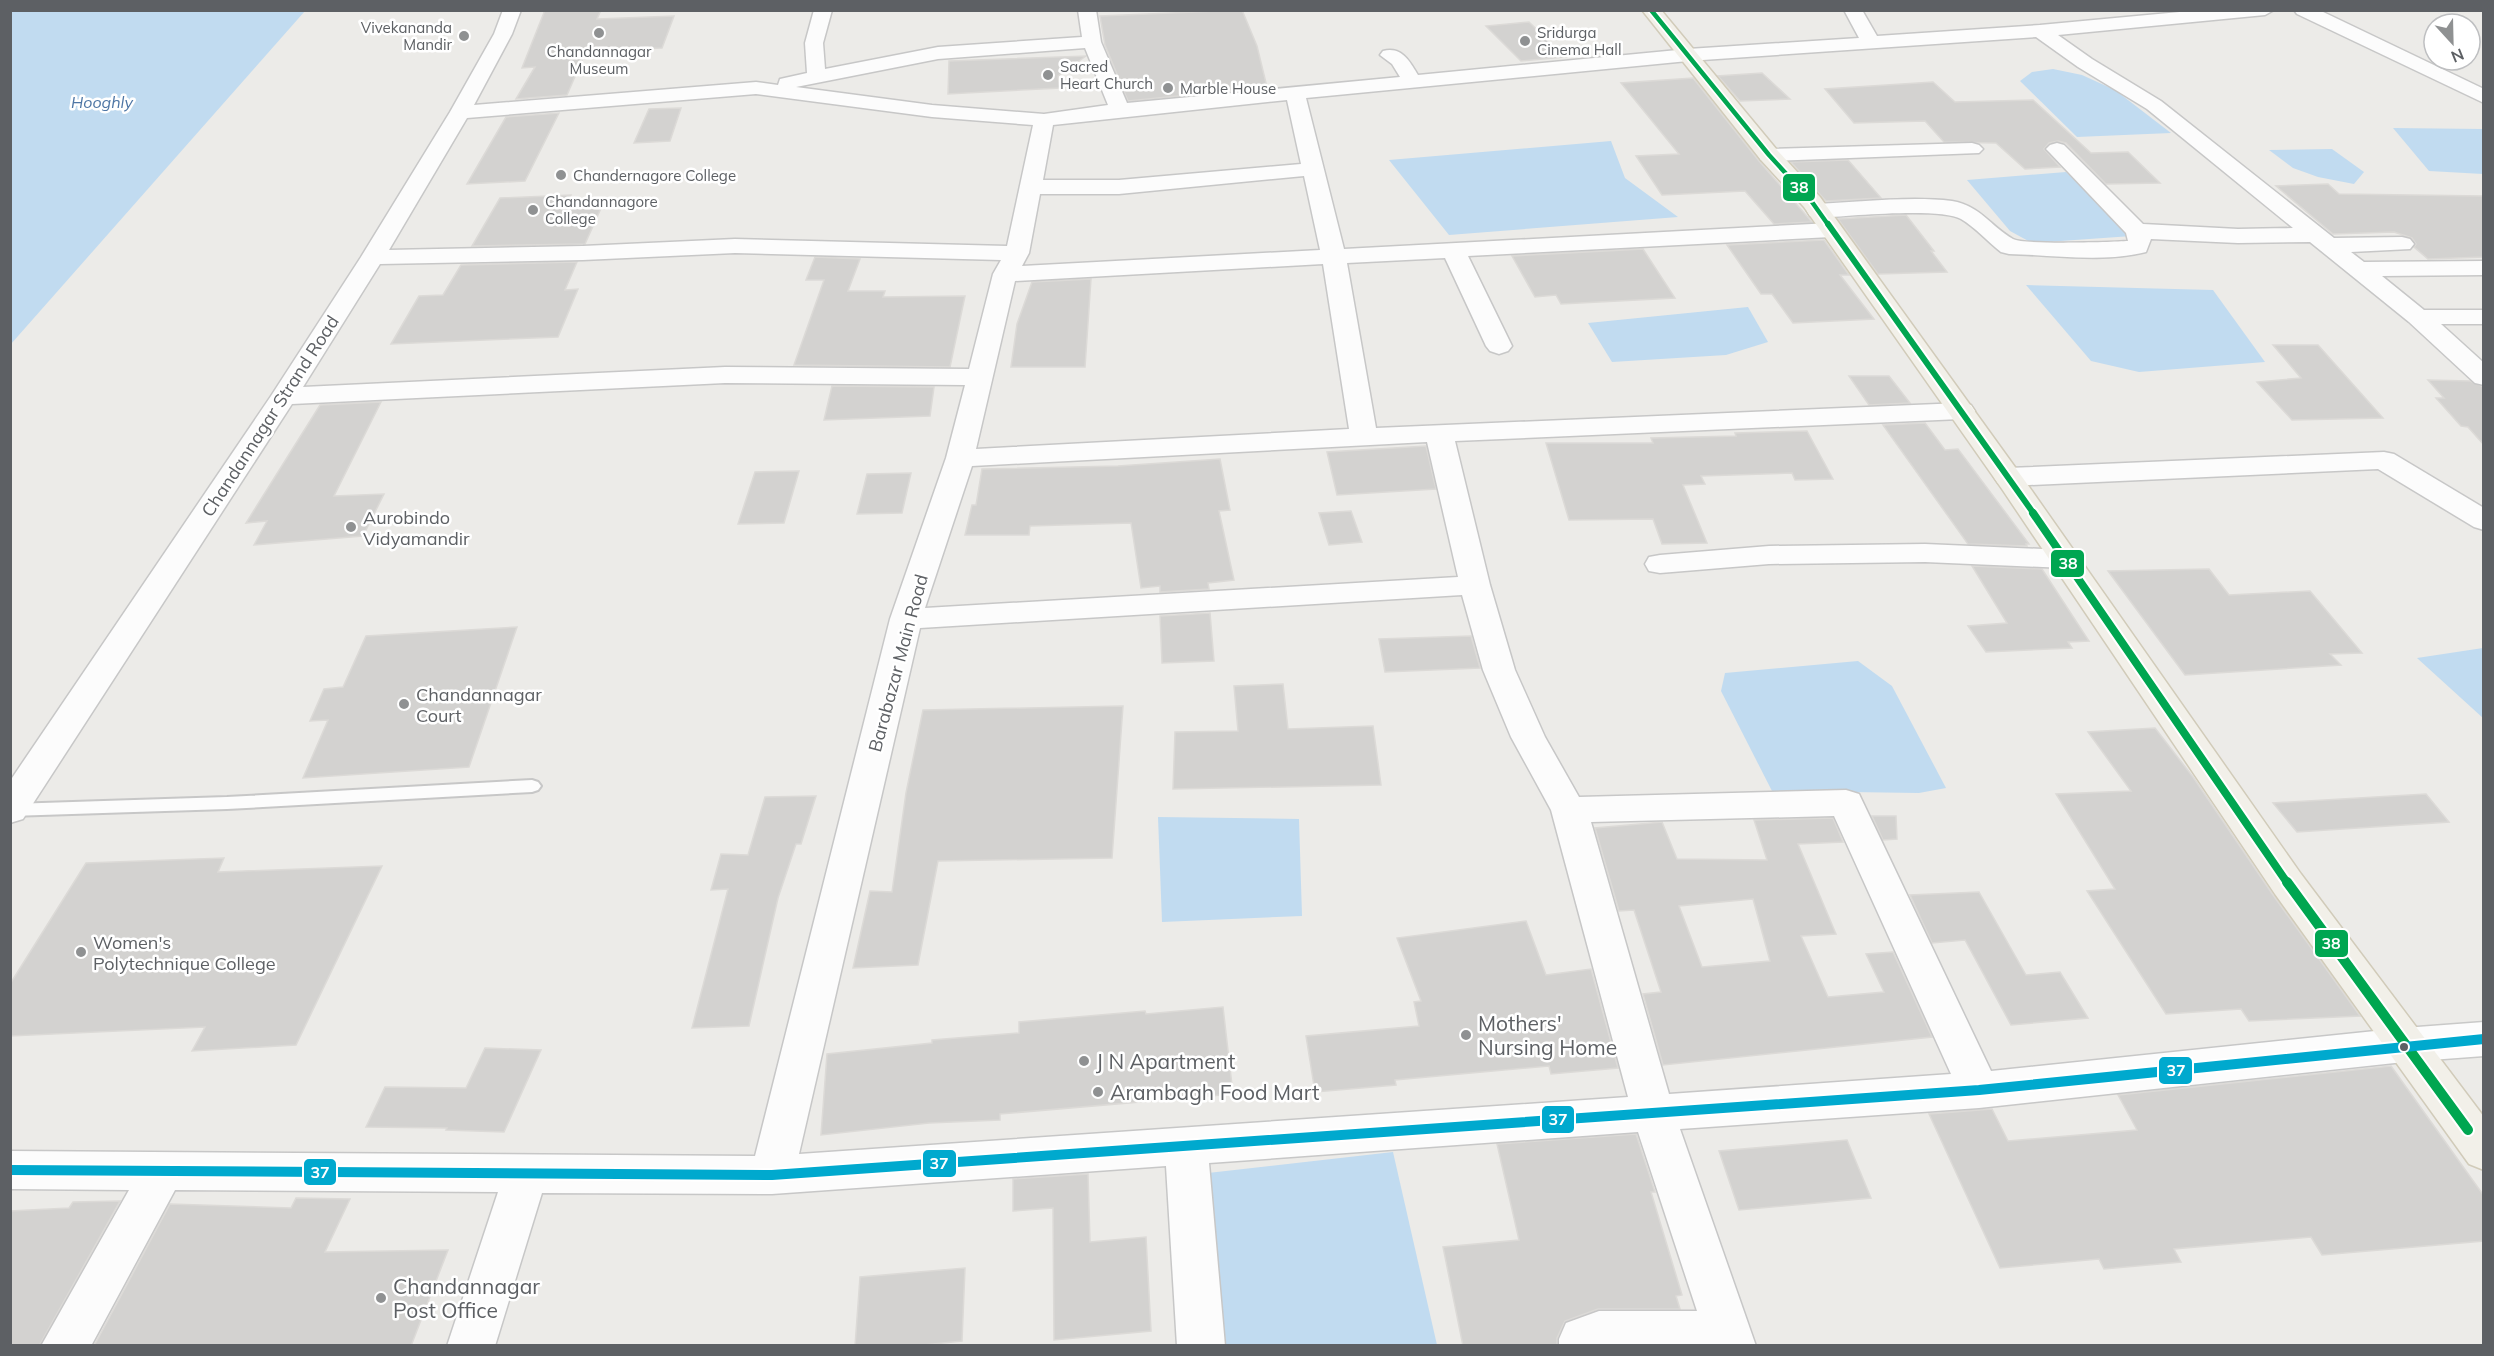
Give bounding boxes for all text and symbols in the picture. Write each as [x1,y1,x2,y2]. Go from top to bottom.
north arrow [2422,12,2482,72]
place label: Vivekananda Mandir [361,18,453,54]
place label: Sridurga Cinema Hall [1537,23,1622,59]
marker: Chandannagar Museum [592,26,606,40]
marker: Vivekananda Mandir [457,29,471,43]
marker: Sridurga Cinema Hall [1518,34,1532,48]
place label: Chandannagar Museum [547,42,652,78]
text: N [2448,44,2467,67]
place label: Sacred Heart Church [1060,57,1153,93]
marker: Sacred Heart Church [1041,68,1055,82]
place label: Marble House [1180,79,1276,98]
marker: Marble House [1161,81,1175,95]
water label: Hooghly [71,92,133,112]
place label: Chandernagore College [573,166,736,185]
marker: Chandernagore College [554,168,568,182]
line badge: 38 [1782,173,1816,202]
text: 38 [1789,177,1809,197]
place label: Chandannagore College [545,192,658,228]
marker: Chandannagore College [526,203,540,217]
street label: Chandannagar Strand Road [196,311,344,521]
place label: Aurobindo Vidyamandir [363,506,470,550]
marker: Aurobindo Vidyamandir [344,520,358,534]
line badge: 38 [2050,549,2085,578]
text: 38 [2058,553,2078,573]
street label: Barabazar Main Road [863,572,933,754]
place label: Chandannagar Court [416,683,542,727]
marker: Chandannagar Court [397,697,411,711]
line badge: 38 [2314,929,2349,958]
place label: Women's Polytechnique College [93,931,276,975]
text: 38 [2321,933,2341,953]
marker: Women's Polytechnique College [74,945,88,959]
place label: Mothers' Nursing Home [1478,1010,1617,1060]
marker: Mothers' Nursing Home [1459,1028,1473,1042]
unlabelled marker [2398,1041,2410,1053]
place label: J N Apartment [1096,1048,1235,1074]
marker: J N Apartment [1077,1054,1091,1068]
line badge: 37 [2158,1056,2193,1085]
text: 37 [2166,1060,2186,1080]
place label: Arambagh Food Mart [1110,1079,1319,1105]
marker: Arambagh Food Mart [1091,1085,1105,1099]
line badge: 37 [1541,1105,1575,1134]
text: 37 [1548,1109,1568,1129]
line badge: 37 [922,1149,957,1178]
text: 37 [929,1153,949,1173]
line badge: 37 [303,1158,337,1186]
text: 37 [310,1162,330,1182]
place label: Chandannagar Post Office [393,1273,540,1323]
marker: Chandannagar Post Office [374,1291,388,1305]

